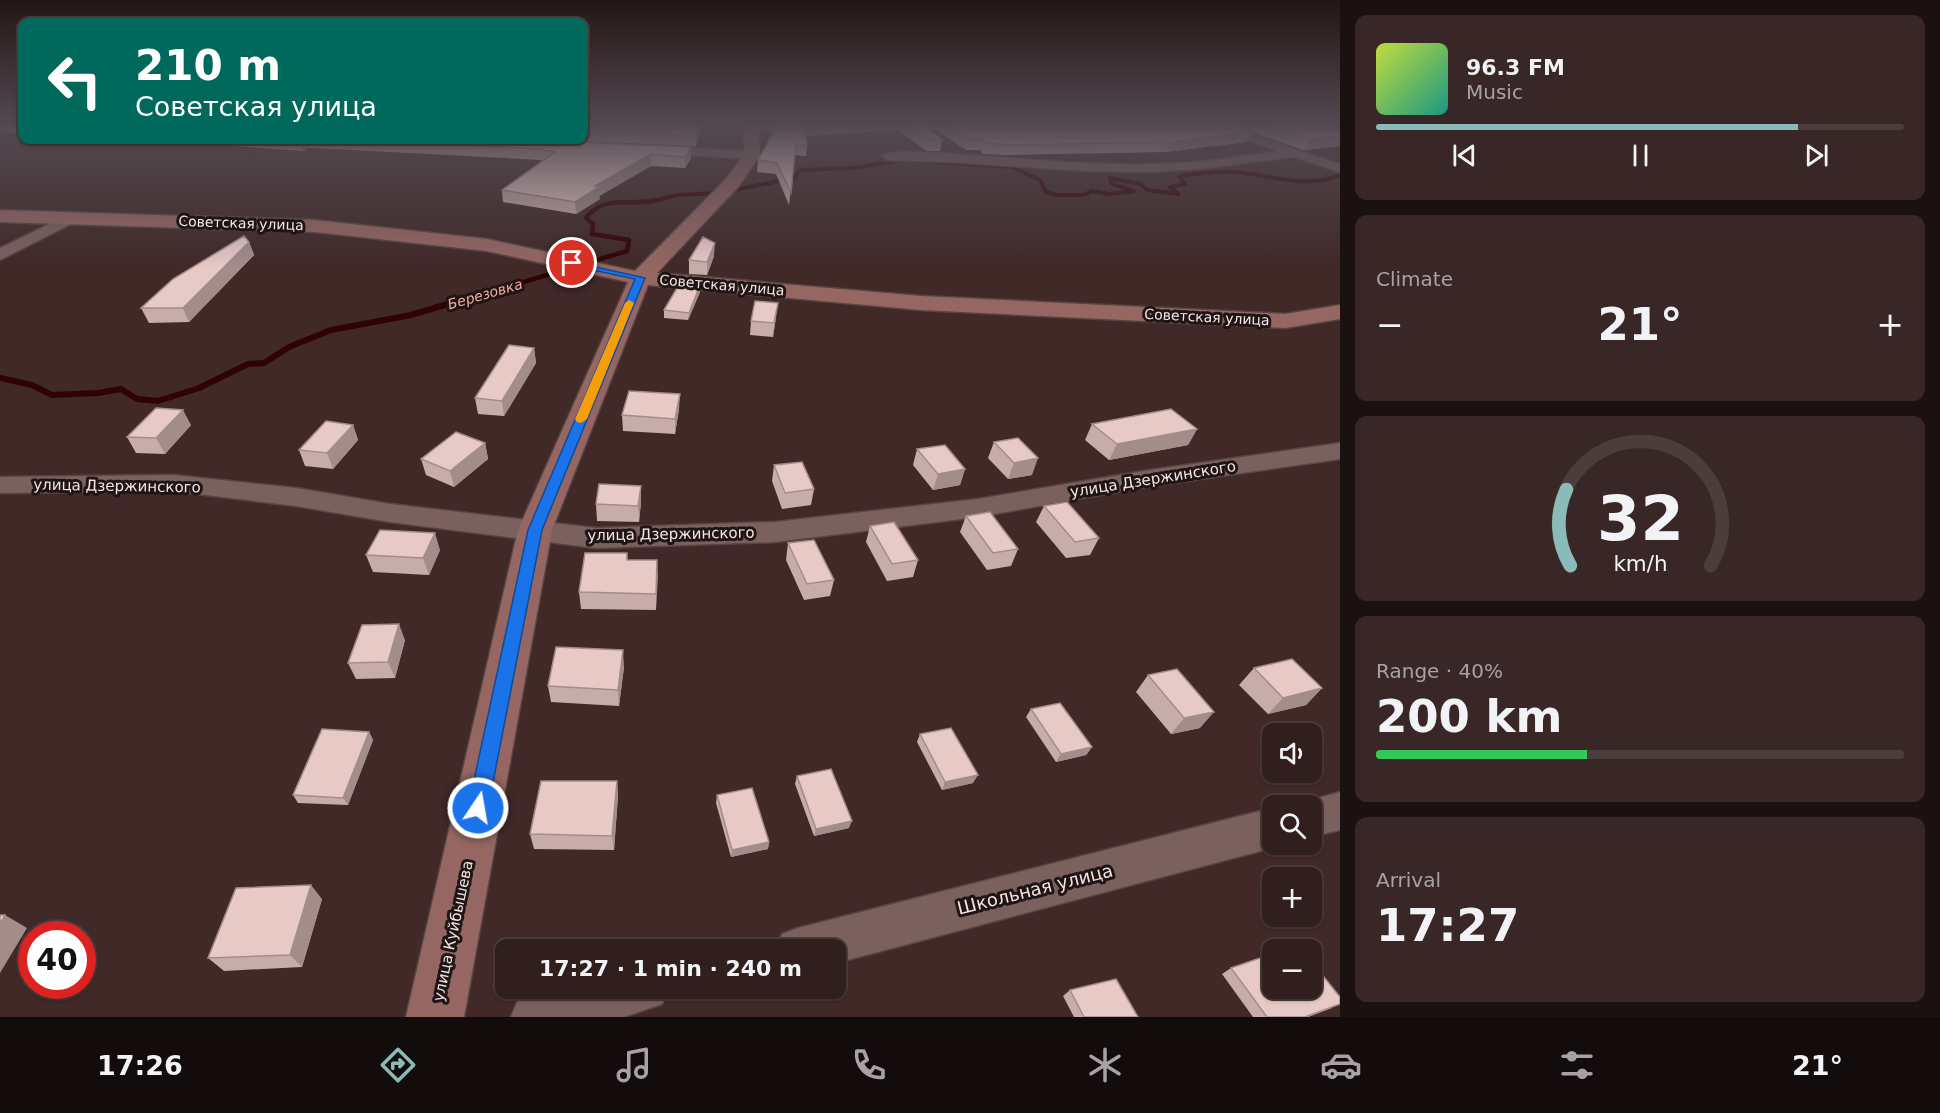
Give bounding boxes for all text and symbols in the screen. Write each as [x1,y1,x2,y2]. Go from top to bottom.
text: 210 m [135,41,281,90]
icon: left [36,42,114,120]
text: 96.3 FM [1466,55,1565,80]
text: Music [1466,80,1523,104]
text: Советская улица [135,91,377,122]
icon: previous [1448,139,1481,172]
icon: pause [1624,139,1657,172]
icon: next [1800,139,1833,172]
street label: Советская улица [178,213,304,233]
pin [546,237,597,288]
icon: arrive [555,246,588,279]
text: Climate [1376,267,1453,291]
street label: Советская улица [659,272,785,298]
water label: Березовка [446,276,524,312]
text: 21° [1597,298,1683,351]
text: − [1376,305,1404,344]
text: + [1876,305,1904,344]
street label: Советская улица [1144,306,1270,328]
street label: улица Дзержинского [1069,457,1237,501]
street label: улица Дзержинского [33,476,201,496]
text: 32 [1597,482,1683,555]
street label: улица Дзержинского [587,524,755,544]
text: km/h [1613,551,1667,576]
text: Range · 40% [1376,659,1503,683]
text: 200 km [1376,690,1562,743]
map controls [1262,723,1322,999]
button: sound [1262,723,1322,783]
position arrow [446,776,510,840]
button: search [1262,795,1322,855]
street label: улица Куйбышева [429,859,477,1003]
street label: Школьная улица [955,859,1115,919]
button: + [1262,867,1322,927]
text: Arrival [1376,868,1441,892]
text: 17:27 [1376,899,1519,952]
speed limit sign: 40 [18,921,96,999]
button: − [1262,939,1322,999]
text: 17:27 · 1 min · 240 m [539,956,802,981]
icon: directions [377,1044,419,1086]
icon: music [613,1044,655,1086]
icon: phone [848,1044,890,1086]
icon: climate [1084,1044,1126,1086]
icon: car [1320,1044,1362,1086]
icon: filters [1556,1044,1598,1086]
text: 17:26 [97,1050,183,1081]
text: 21° [1792,1050,1843,1081]

